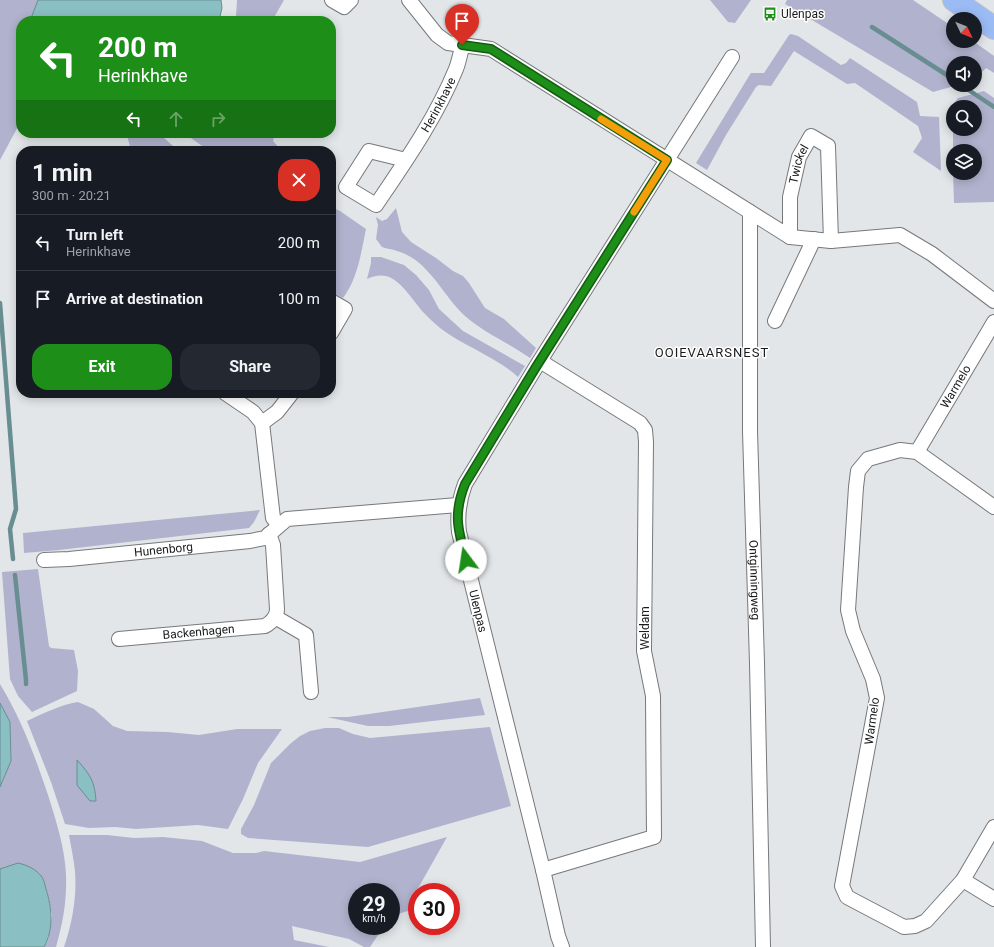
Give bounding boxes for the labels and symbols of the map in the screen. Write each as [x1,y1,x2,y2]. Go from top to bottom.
pin [445,4,479,45]
bus stop icon: Ulenpas [762,6,778,22]
place label: Ulenpas [781,7,824,21]
north arrow [946,12,982,48]
street label: Herinkhave [418,75,459,135]
street label: Twickel [786,142,812,185]
district label: OOIEVAARSNEST [655,345,769,360]
street label: Warmelo [938,362,974,411]
position arrow [445,539,487,581]
street label: Hunenborg [133,540,194,559]
street label: Ontginningweg [746,540,763,620]
street label: Ulenpas [466,588,490,634]
street label: Weldam [638,606,652,650]
street label: Backenhagen [162,622,235,642]
street label: Warmelo [862,696,882,746]
speed limit sign: 30 [408,883,460,935]

